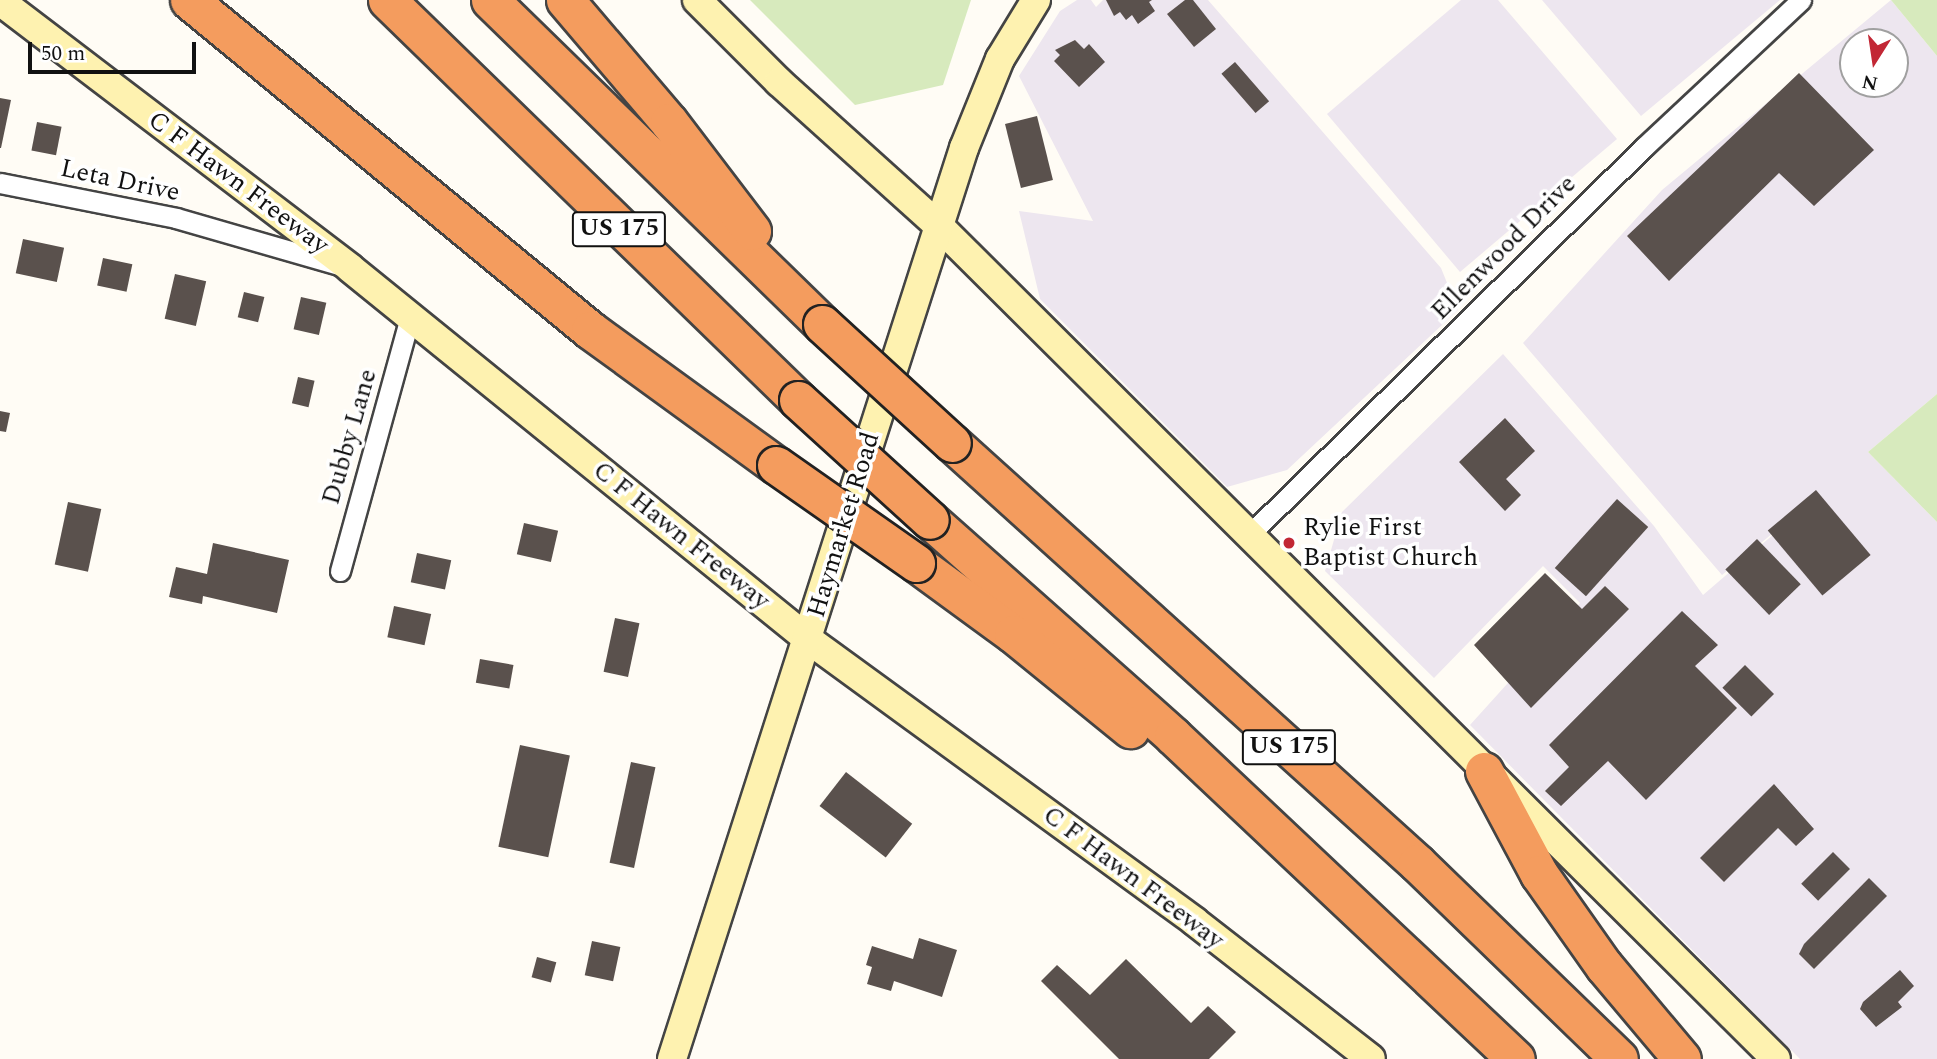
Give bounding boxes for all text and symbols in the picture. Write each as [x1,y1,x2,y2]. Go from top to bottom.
scale bar [32,28,200,72]
north arrow [1839,28,1909,98]
text: 50 m [41,38,85,70]
text: N [1859,66,1881,98]
street label: C F Hawn Freeway [142,105,334,261]
street label: Leta Drive [58,153,182,209]
street label: Ellenwood Drive [1425,169,1583,327]
road number: US 175 [572,209,666,250]
street label: Dubby Lane [316,366,384,508]
street label: Haymarket Road [801,429,887,621]
street label: C F Hawn Freeway [586,455,776,617]
place label: Rylie First Baptist Church [1303,512,1478,574]
marker: Rylie First Baptist Church [1281,535,1297,551]
road number: US 175 [1242,726,1336,768]
street label: C F Hawn Freeway [1037,800,1229,956]

